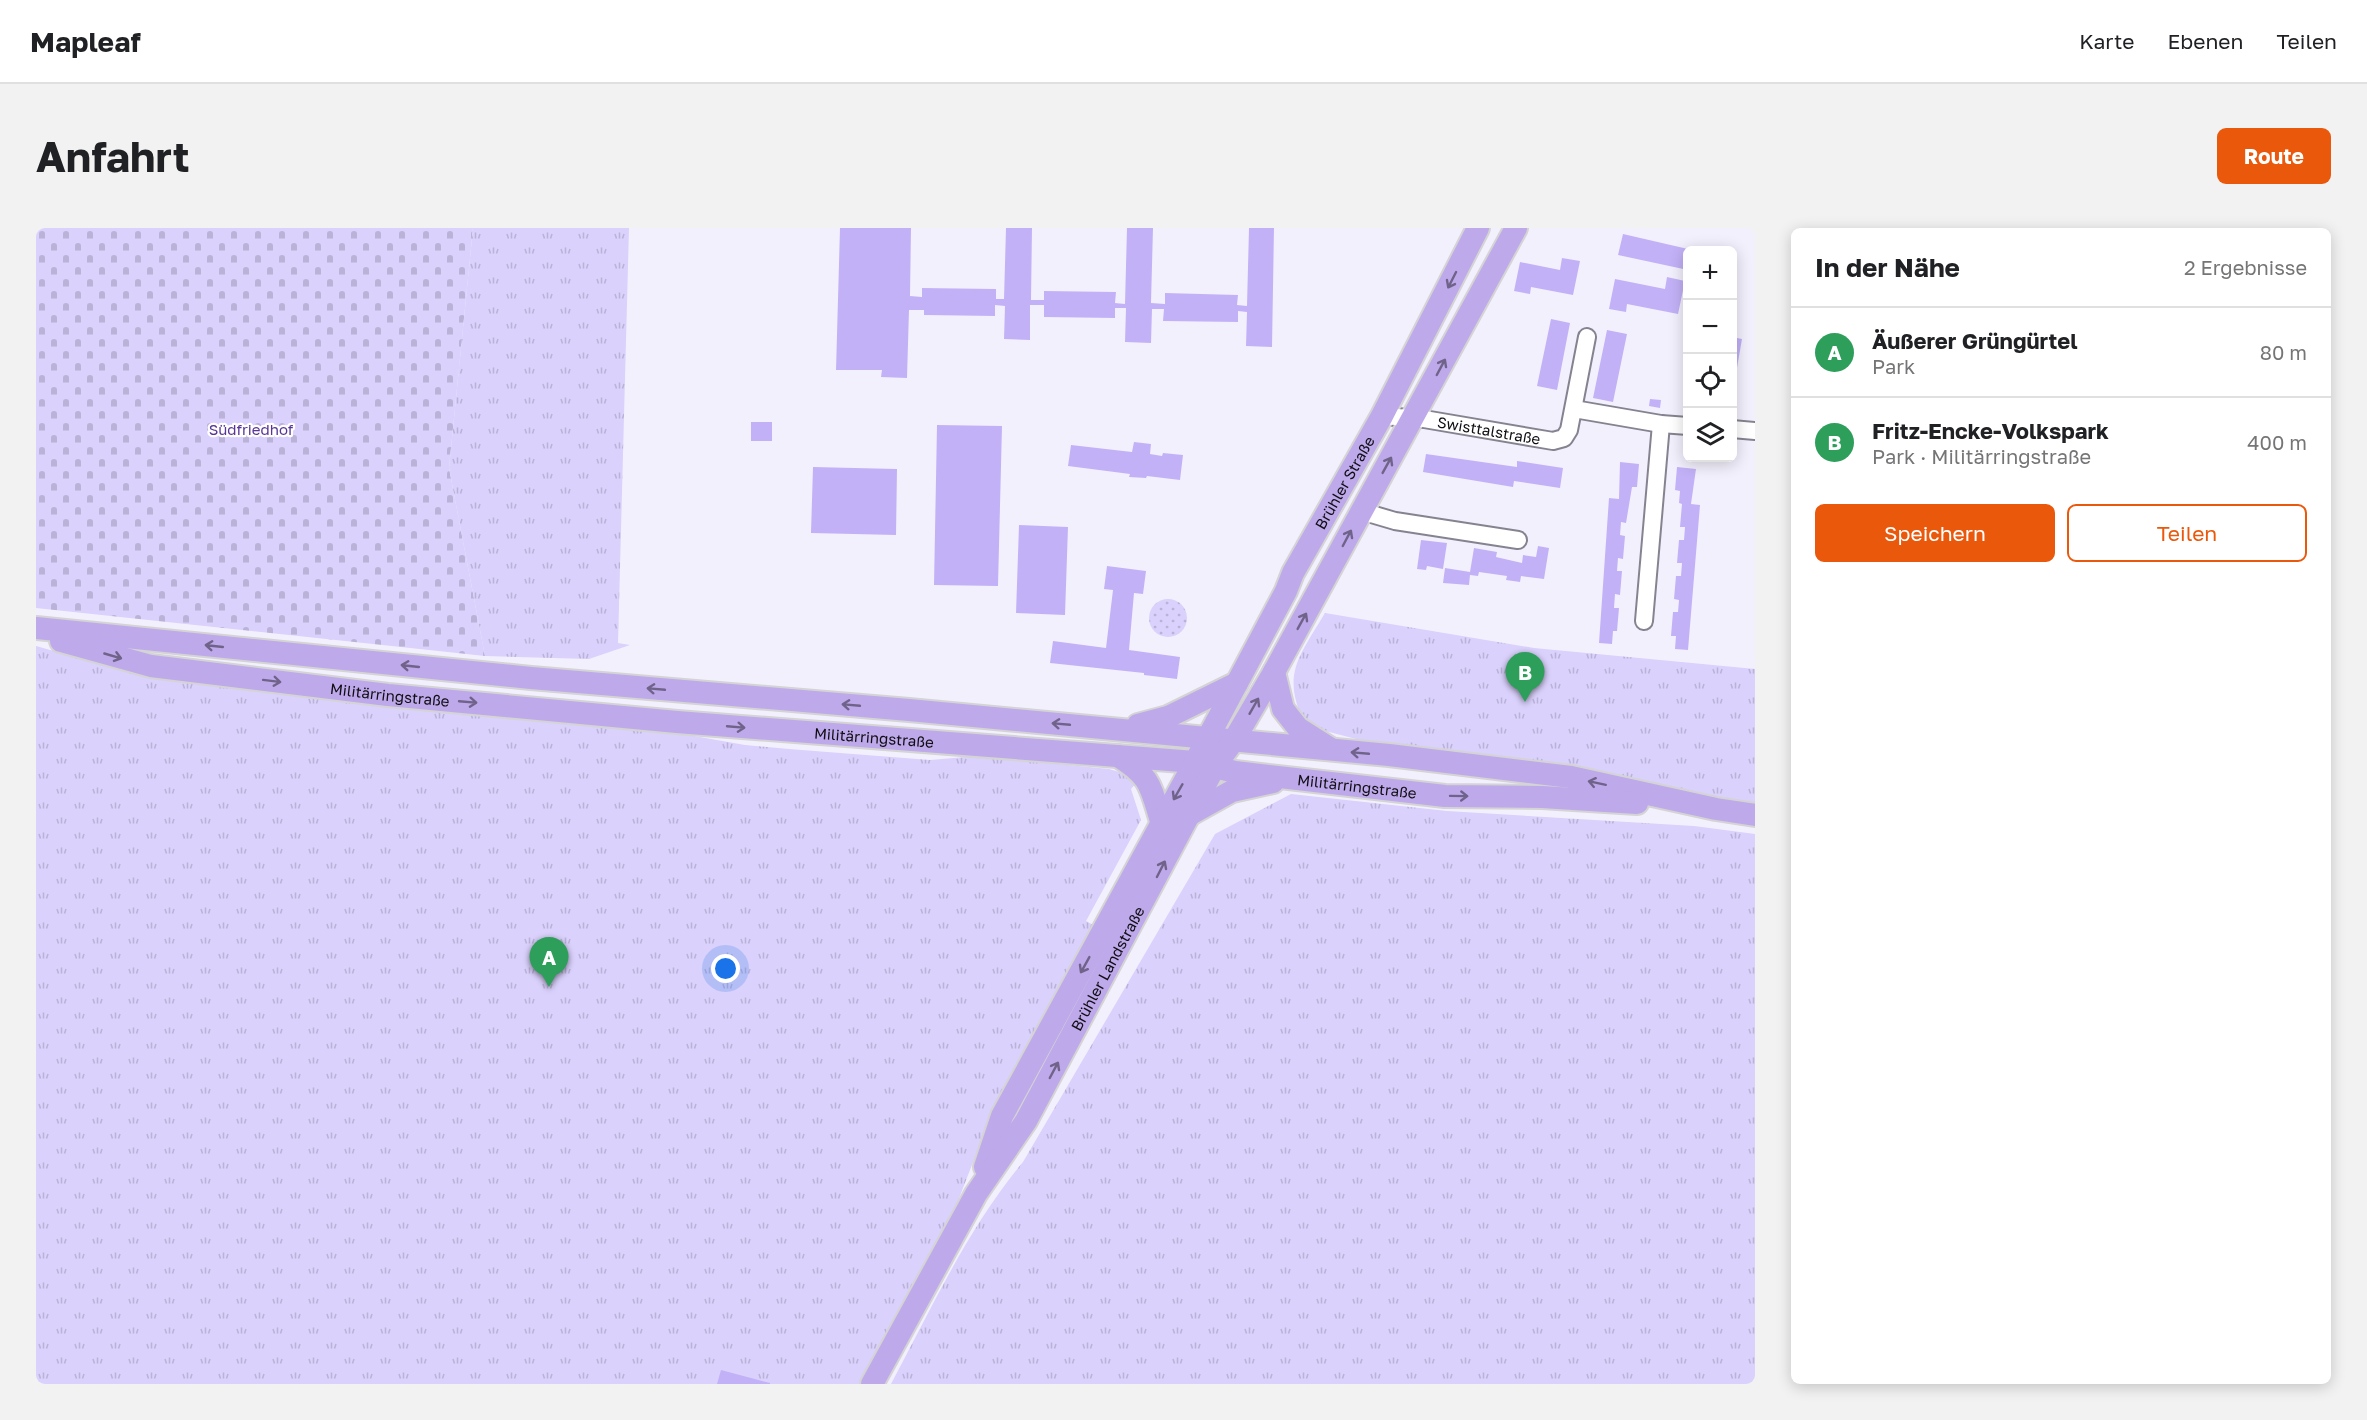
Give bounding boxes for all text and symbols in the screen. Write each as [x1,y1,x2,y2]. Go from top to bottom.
text: Mapleaf [30,25,141,58]
text: Karte [2079,28,2135,54]
text: Ebenen [2168,28,2243,54]
text: Teilen [2276,28,2337,54]
button: Route [2217,128,2331,184]
text: Anfahrt [36,131,190,181]
map controls [1683,246,1737,462]
button: + [1683,246,1737,300]
text: In der Nähe [1815,252,1960,283]
text: 2 Ergebnisse [2184,255,2307,279]
one-way arrow [1446,271,1458,288]
button: − [1683,300,1737,354]
text: Äußerer Grüngürtel [1872,327,2078,354]
text: A [1827,340,1842,364]
text: 80 m [2260,340,2307,364]
button: locate [1683,354,1737,408]
text: Park [1872,354,1915,378]
one-way arrow [1436,359,1447,377]
button: layers [1683,408,1737,462]
street label: Swisttalstraße [1436,412,1542,448]
text: Fritz-Encke-Volkspark [1872,417,2109,444]
park label: Südfriedhof [209,420,294,438]
text: B [1827,430,1842,454]
text: 400 m [2247,430,2307,454]
street label: Brühler Straße [1311,433,1378,532]
text: Park · Militärringstraße [1872,444,2091,468]
one-way arrow [1381,457,1393,474]
button: Speichern [1815,504,2055,562]
button: Teilen [2067,504,2307,562]
one-way arrow [1342,529,1354,547]
one-way arrow [1296,613,1308,630]
one-way arrow [204,640,224,651]
one-way arrow [103,651,122,662]
pin: B [1506,652,1544,702]
one-way arrow [400,660,420,671]
one-way arrow [261,676,281,687]
street label: Militärringstraße [329,679,451,710]
one-way arrow [647,683,667,694]
one-way arrow [457,697,477,708]
one-way arrow [1249,698,1260,716]
one-way arrow [841,699,861,710]
one-way arrow [1051,718,1071,729]
one-way arrow [725,721,745,732]
street label: Militärringstraße [813,724,935,751]
one-way arrow [1351,747,1371,758]
street label: Militärringstraße [1296,770,1418,802]
one-way arrow [1588,777,1607,788]
one-way arrow [1172,783,1184,800]
one-way arrow [1449,790,1469,802]
one-way arrow [1156,860,1167,878]
street label: Brühler Landstraße [1067,903,1148,1034]
pin: A [530,938,568,987]
your location [711,954,740,983]
one-way arrow [1079,955,1090,973]
one-way arrow [1048,1062,1060,1079]

